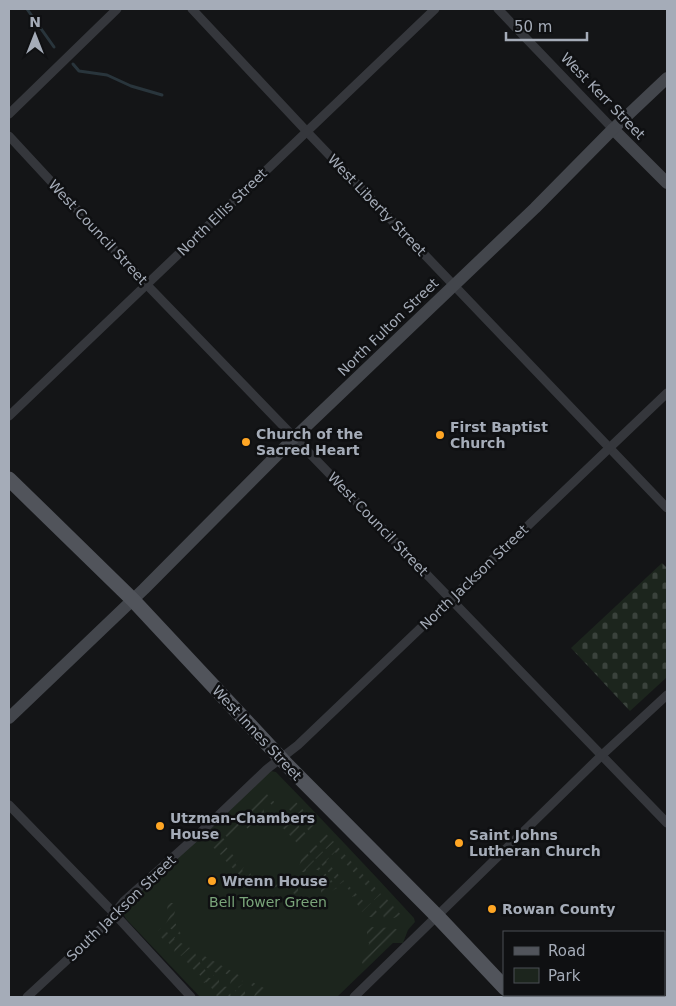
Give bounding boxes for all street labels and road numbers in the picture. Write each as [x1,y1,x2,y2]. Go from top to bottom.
street label: West Kerr Street [558,49,649,143]
street label: West Liberty Street [324,151,430,259]
street label: North Ellis Street [174,165,271,259]
street label: West Council Street [45,176,151,288]
street label: North Fulton Street [334,274,442,379]
street label: West Council Street [325,469,432,579]
street label: North Jackson Street [417,521,532,633]
street label: West Innes Street [209,682,305,784]
street label: South Jackson Street [63,851,179,964]

